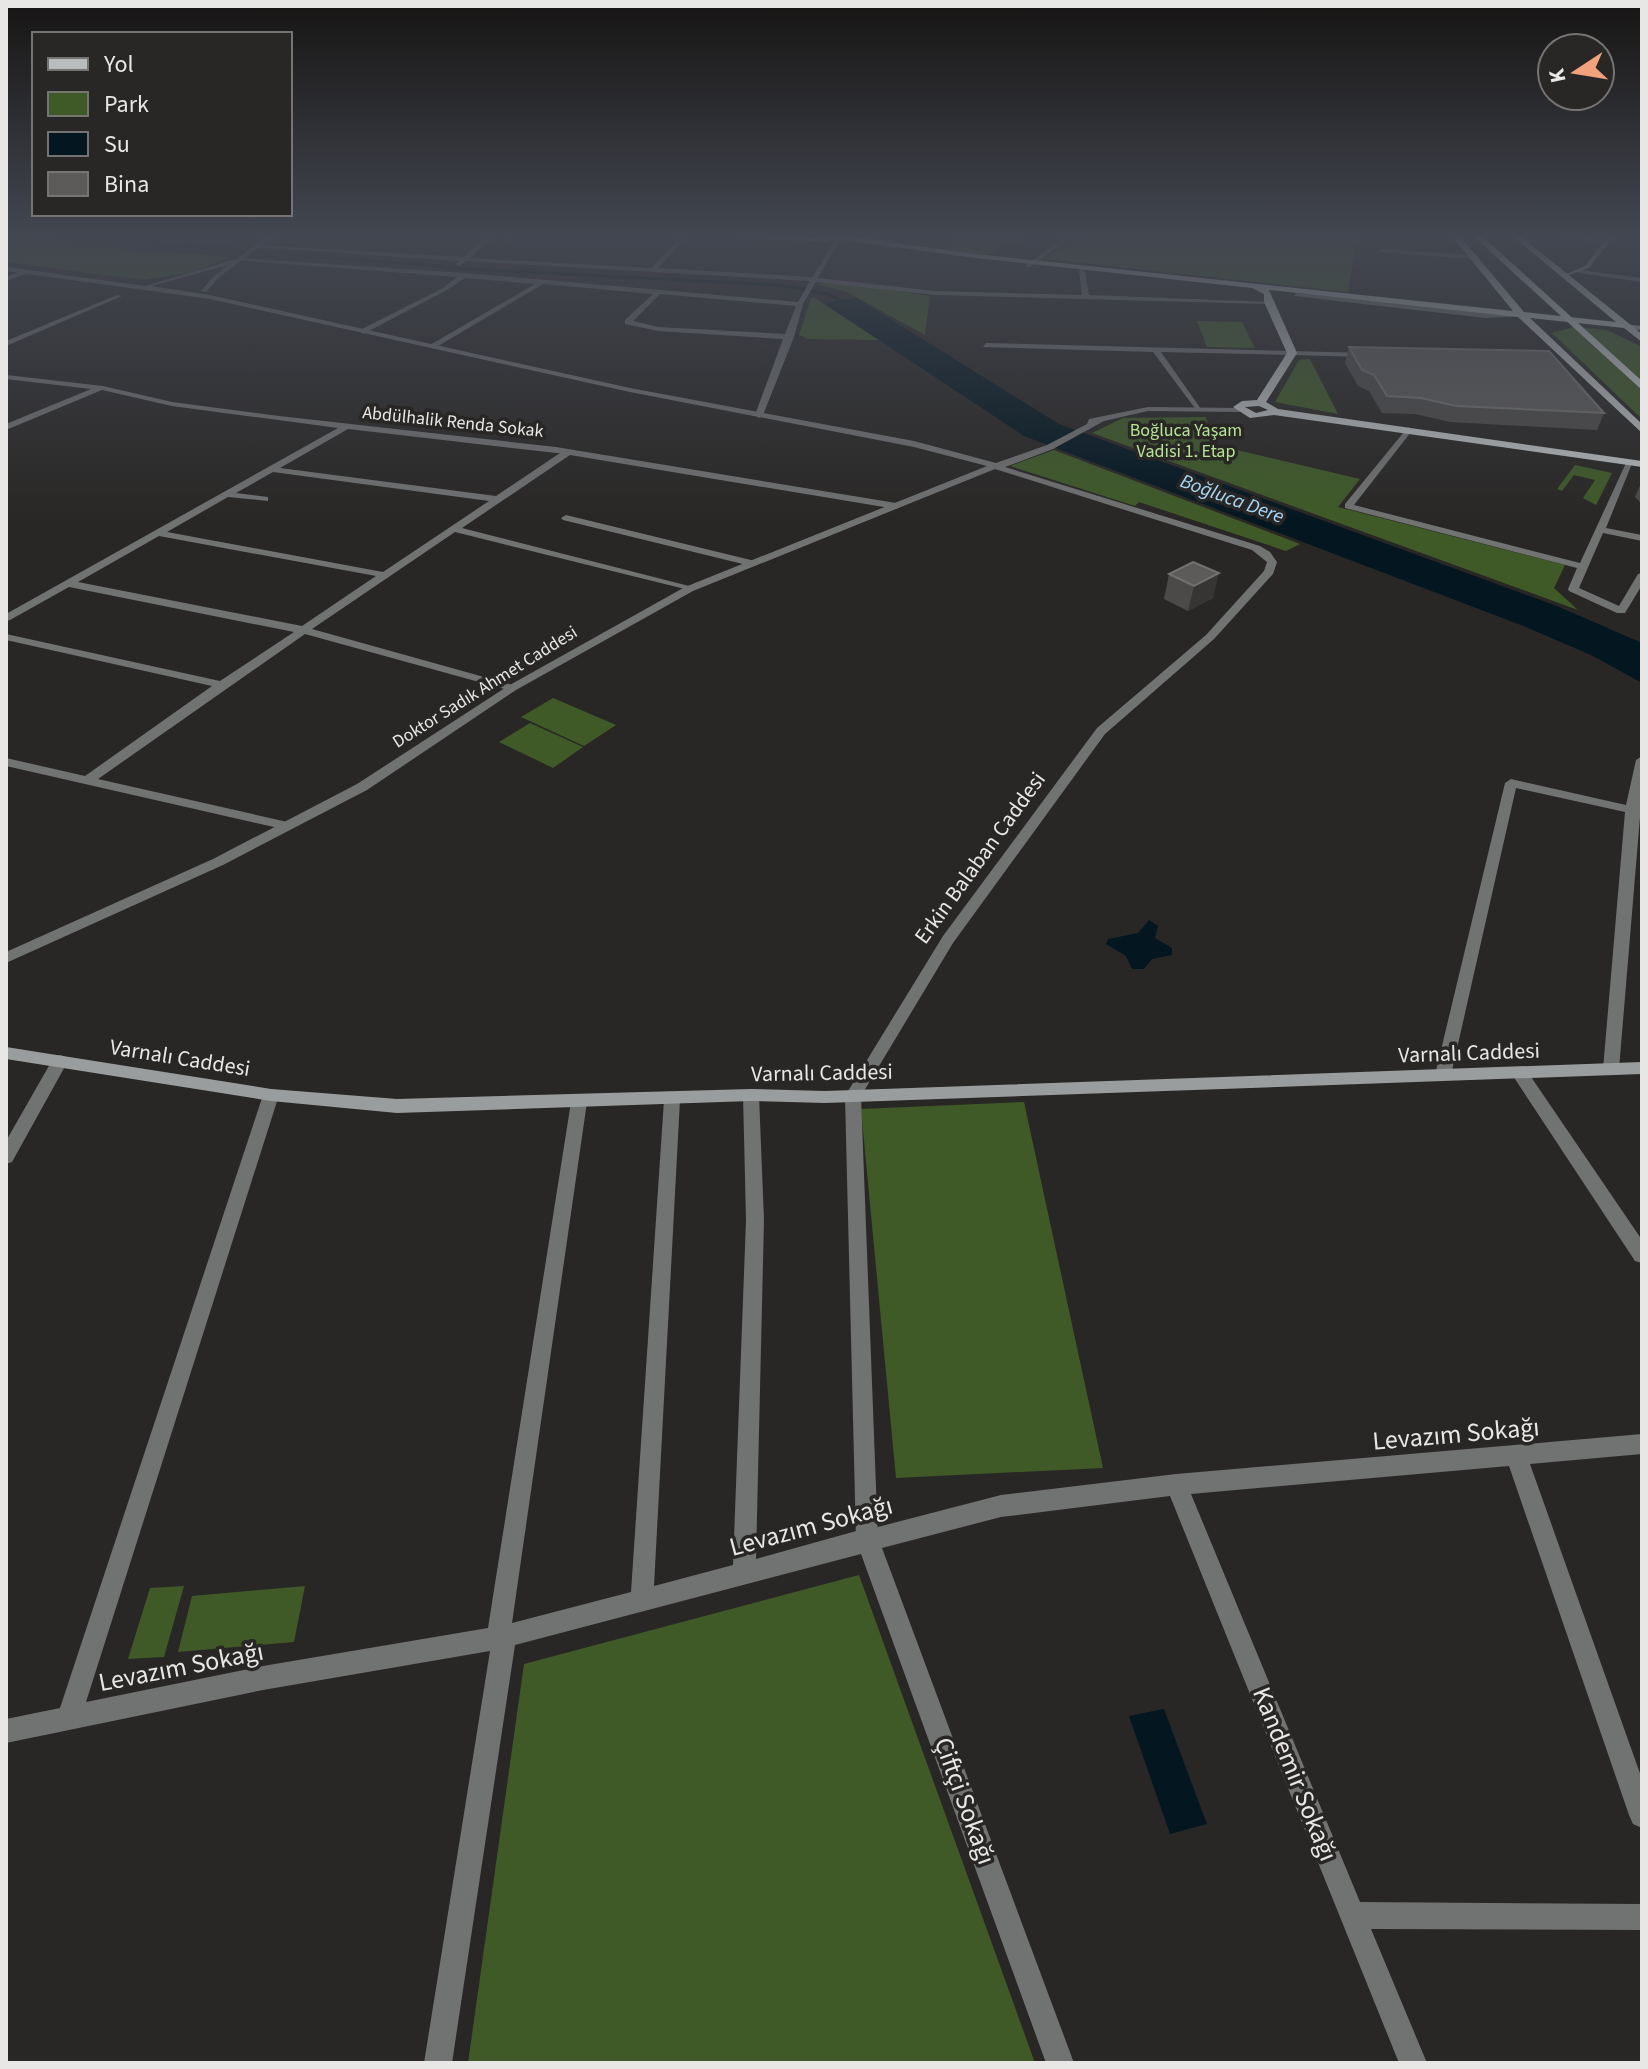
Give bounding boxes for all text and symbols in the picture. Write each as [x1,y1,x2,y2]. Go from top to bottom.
legend [32,32,292,216]
north arrow [1536,32,1616,112]
text: Yol [103,47,134,82]
text: K [1540,66,1574,86]
text: Park [104,87,149,122]
text: Su [104,127,130,162]
text: Bina [104,167,149,202]
street label: Abdülhalik Renda Sokak [361,400,545,444]
park label: Boğluca Yaşam Vadisi 1. Etap [1130,418,1242,464]
water label: Boğluca Dere [1176,467,1288,531]
street label: Doktor Sadık Ahmet Caddesi [388,620,582,754]
street label: Erkin Balaban Caddesi [907,765,1053,951]
street label: Varnalı Caddesi [107,1031,253,1085]
street label: Varnalı Caddesi [1398,1035,1540,1071]
street label: Varnalı Caddesi [751,1056,893,1090]
street label: Levazım Sokağı [1371,1408,1541,1460]
street label: Levazım Sokağı [725,1486,897,1566]
street label: Levazım Sokağı [95,1633,267,1701]
street label: Kandemir Sokağı [1243,1681,1347,1867]
street label: Çiftçi Sokağı [925,1732,1005,1870]

